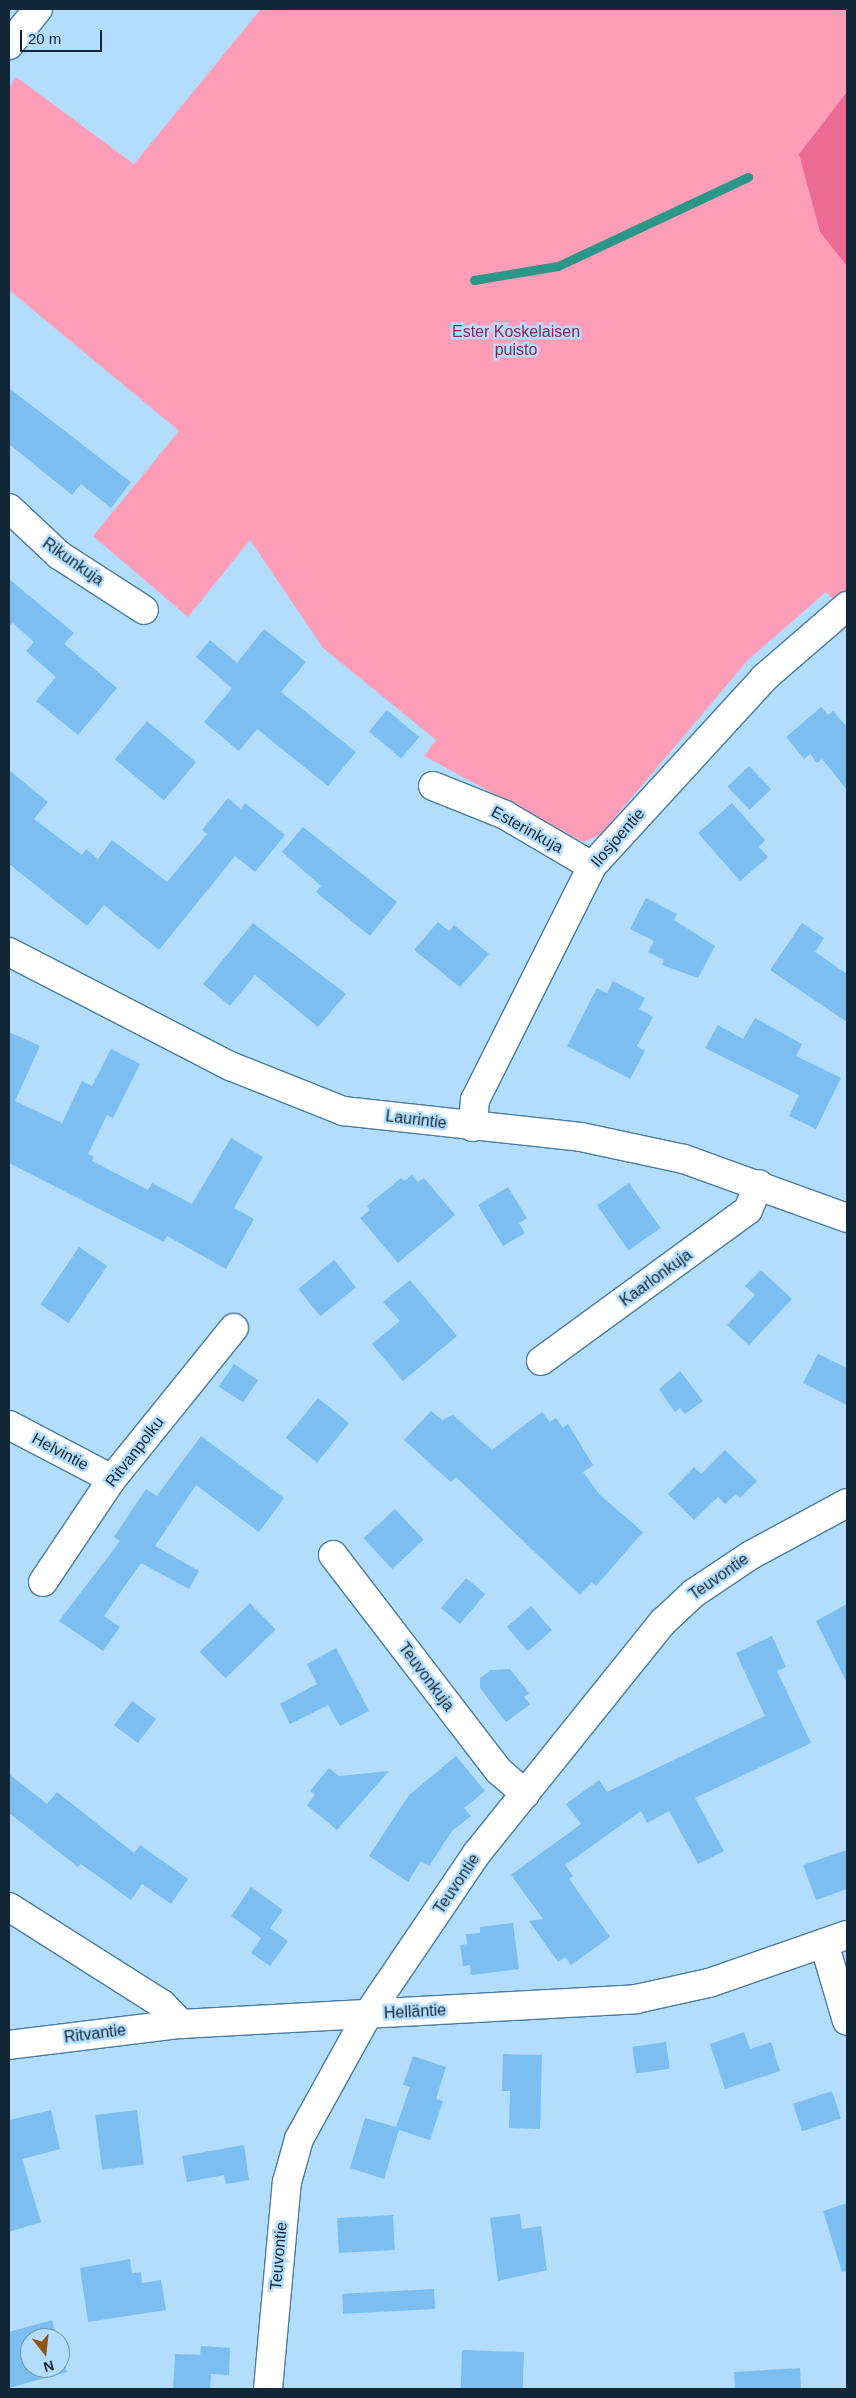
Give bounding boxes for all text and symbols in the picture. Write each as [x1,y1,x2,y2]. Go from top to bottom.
scale bar [22,20,105,52]
text: 20 m [28,30,61,47]
park label: Ester Koskelaisen puisto [452,322,580,360]
street label: Rikunkuja [39,534,107,590]
street label: Esterinkuja [488,802,566,858]
street label: Ilosjoentie [587,805,649,871]
street label: Laurintie [384,1107,448,1133]
street label: Kaarlonkuja [616,1245,696,1311]
street label: Ritvanpolku [102,1413,168,1491]
street label: Helvintie [28,1429,92,1475]
street label: Teuvontie [685,1549,753,1605]
street label: Teuvonkuja [394,1639,458,1715]
street label: Teuvontie [430,1850,484,1918]
street label: Helläntie [383,2001,447,2023]
street label: Ritvantie [63,2021,127,2047]
street label: Teuvontie [266,2221,292,2291]
north arrow [20,2328,70,2378]
text: N [42,2357,56,2376]

